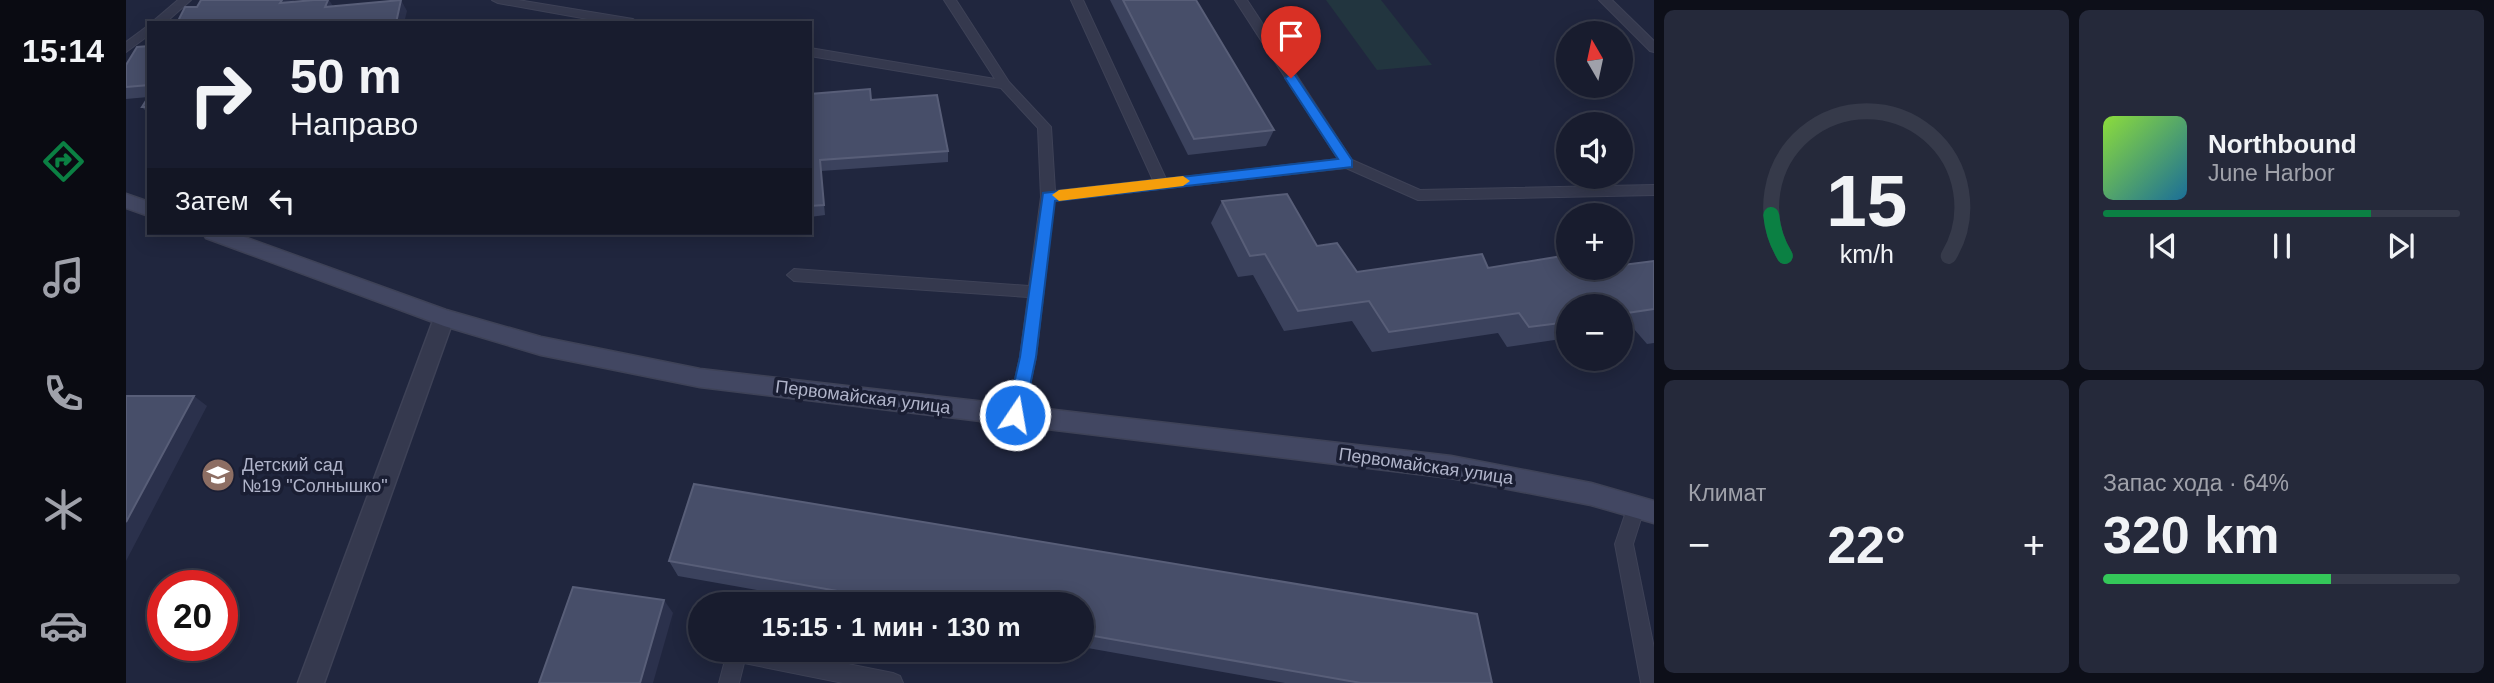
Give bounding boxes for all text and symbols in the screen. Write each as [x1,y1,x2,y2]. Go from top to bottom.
pin [1261,6,1321,78]
icon: arrive [1272,17,1310,55]
north arrow [1556,21,1633,98]
map controls [1556,21,1633,371]
text: 15:14 [22,33,104,69]
icon: right [175,49,266,140]
text: 50 m [290,49,402,103]
text: Направо [290,106,418,142]
button: sound [1556,112,1633,189]
text: Northbound [2208,129,2357,159]
icon: directions [39,137,88,186]
text: June Harbor [2208,160,2335,186]
text: 15 [1826,161,1907,242]
icon: left [263,182,301,220]
text: Затем [175,186,249,216]
button: + [1556,203,1633,280]
icon: previous [2144,227,2182,265]
icon: pause [2263,227,2301,265]
icon: next [2382,227,2420,265]
text: km/h [1839,240,1894,268]
icon: music [39,253,88,302]
button: − [1556,294,1633,371]
icon: phone [39,369,88,418]
street label: Первомайская улица [774,376,953,418]
position arrow [978,378,1052,452]
street label: Первомайская улица [1337,444,1516,488]
place label: Детский сад №19 "Солнышко" [242,455,388,496]
school or university icon: Детский сад №19 "Солнышко" [199,456,237,494]
text: Запас хода · 64% [2103,470,2289,496]
text: Климат [1688,480,1766,506]
icon: climate [39,485,88,534]
text: 320 km [2103,506,2279,564]
text: 22° [1827,516,1906,574]
text: − [1688,524,1710,566]
text: + [2023,524,2045,566]
speed limit sign: 20 [147,570,238,661]
icon: car [39,601,88,650]
text: 15:15 · 1 мин · 130 m [761,612,1021,642]

